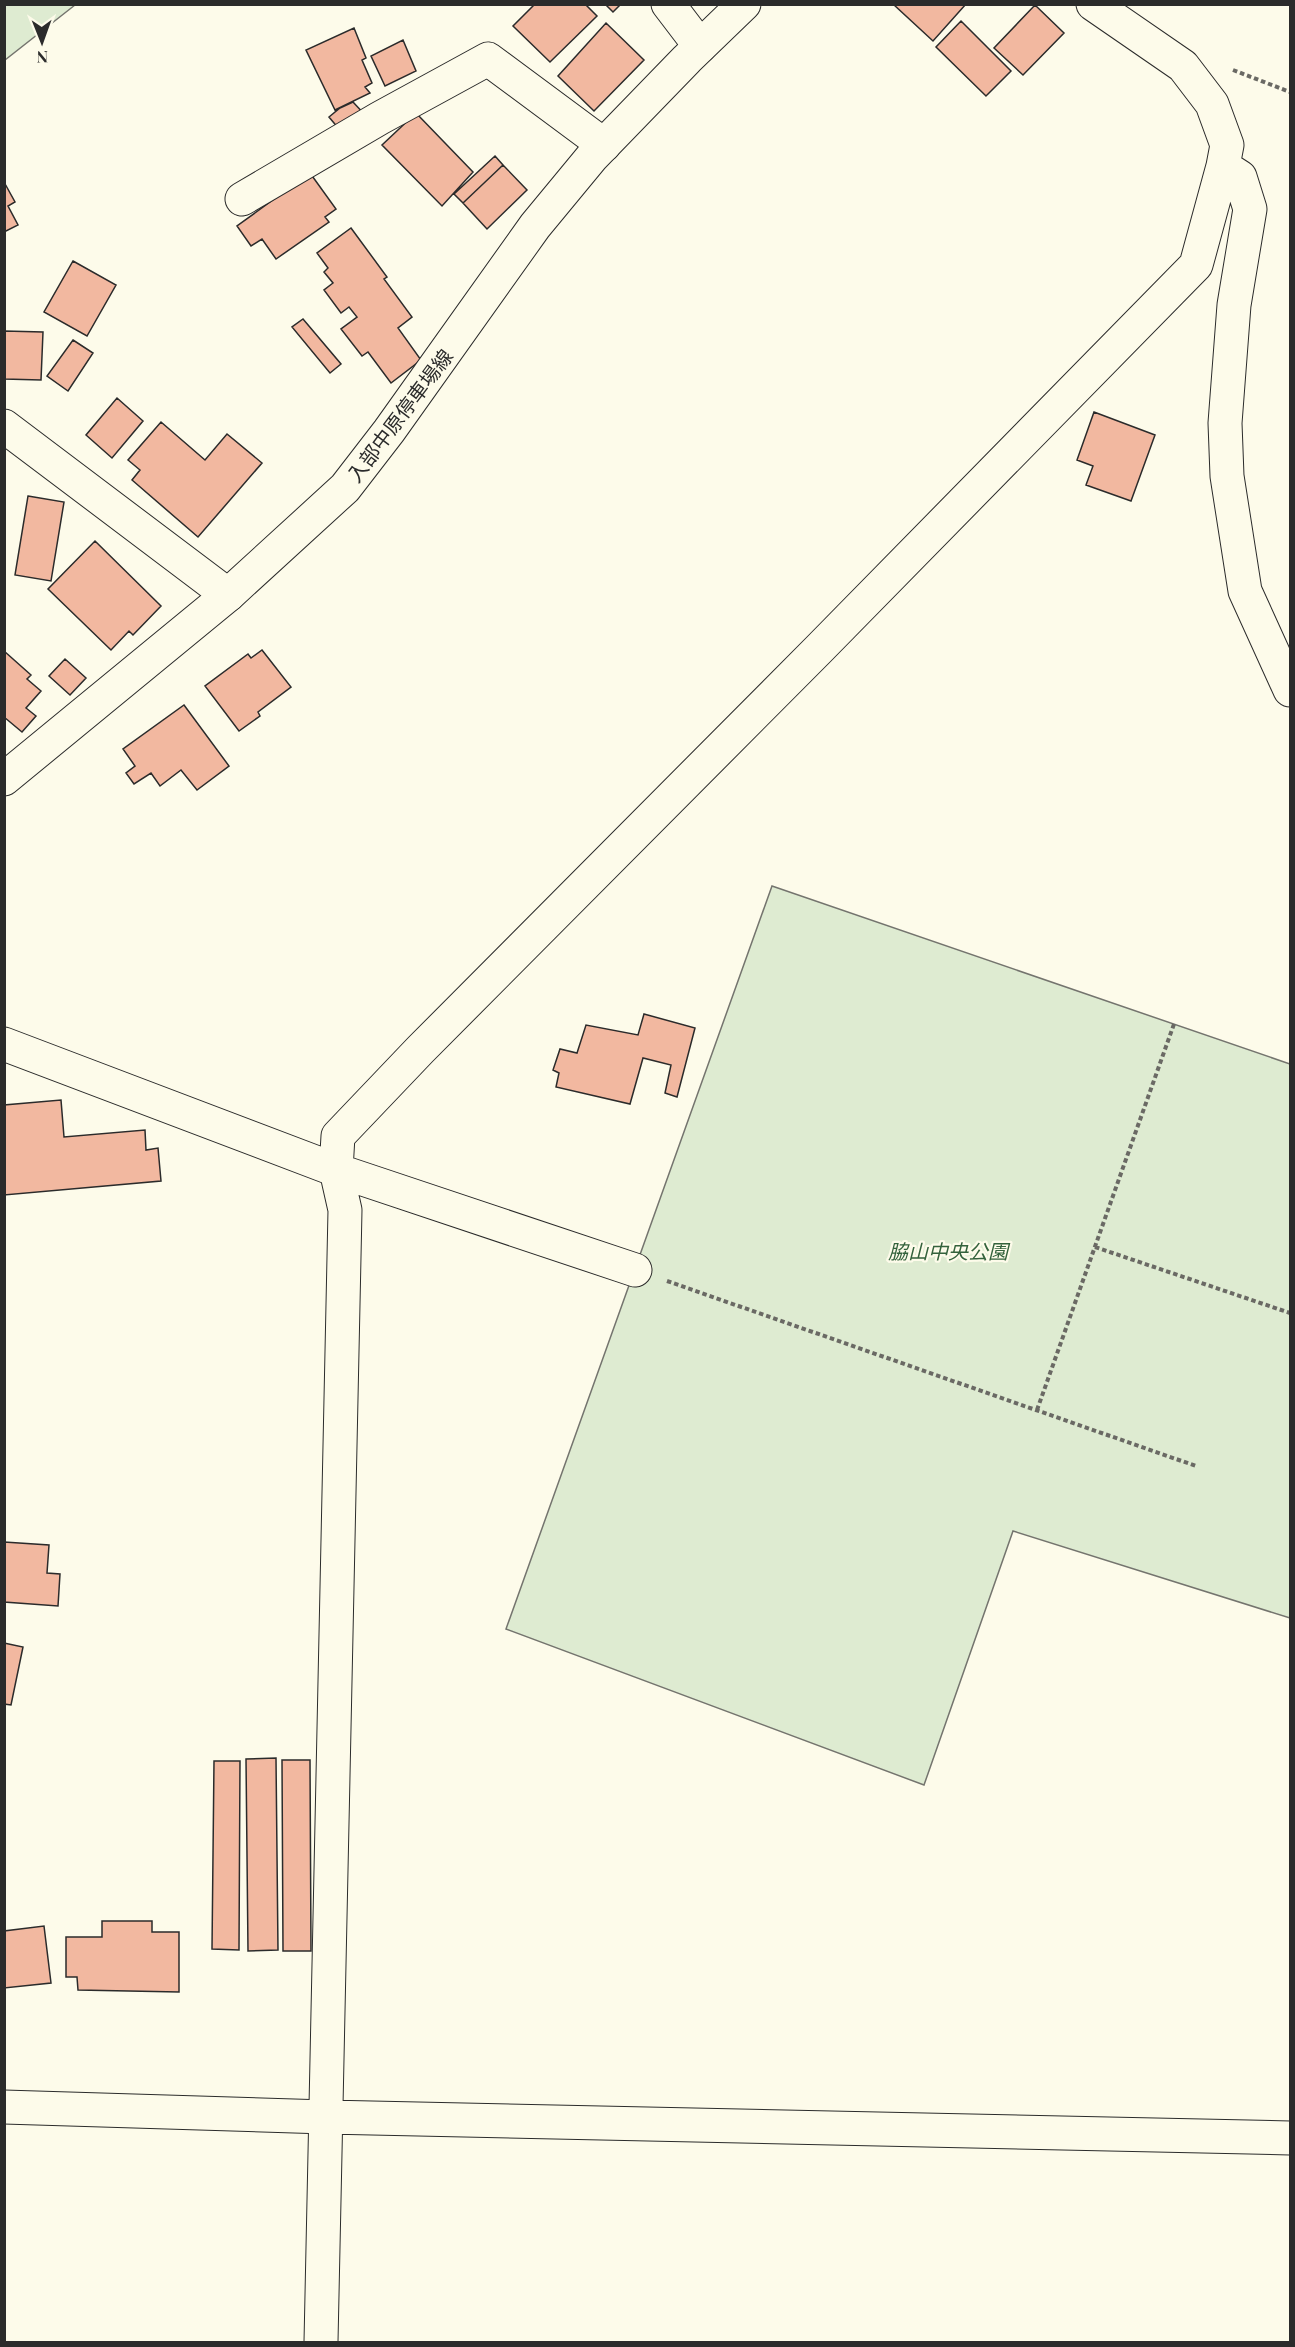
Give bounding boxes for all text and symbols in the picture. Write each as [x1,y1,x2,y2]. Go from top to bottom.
north arrow [12,12,72,72]
text: N [36,47,48,68]
street label: 入部中原停車場線 [340,343,458,487]
park label: 脇山中央公園 [888,1237,1011,1264]

